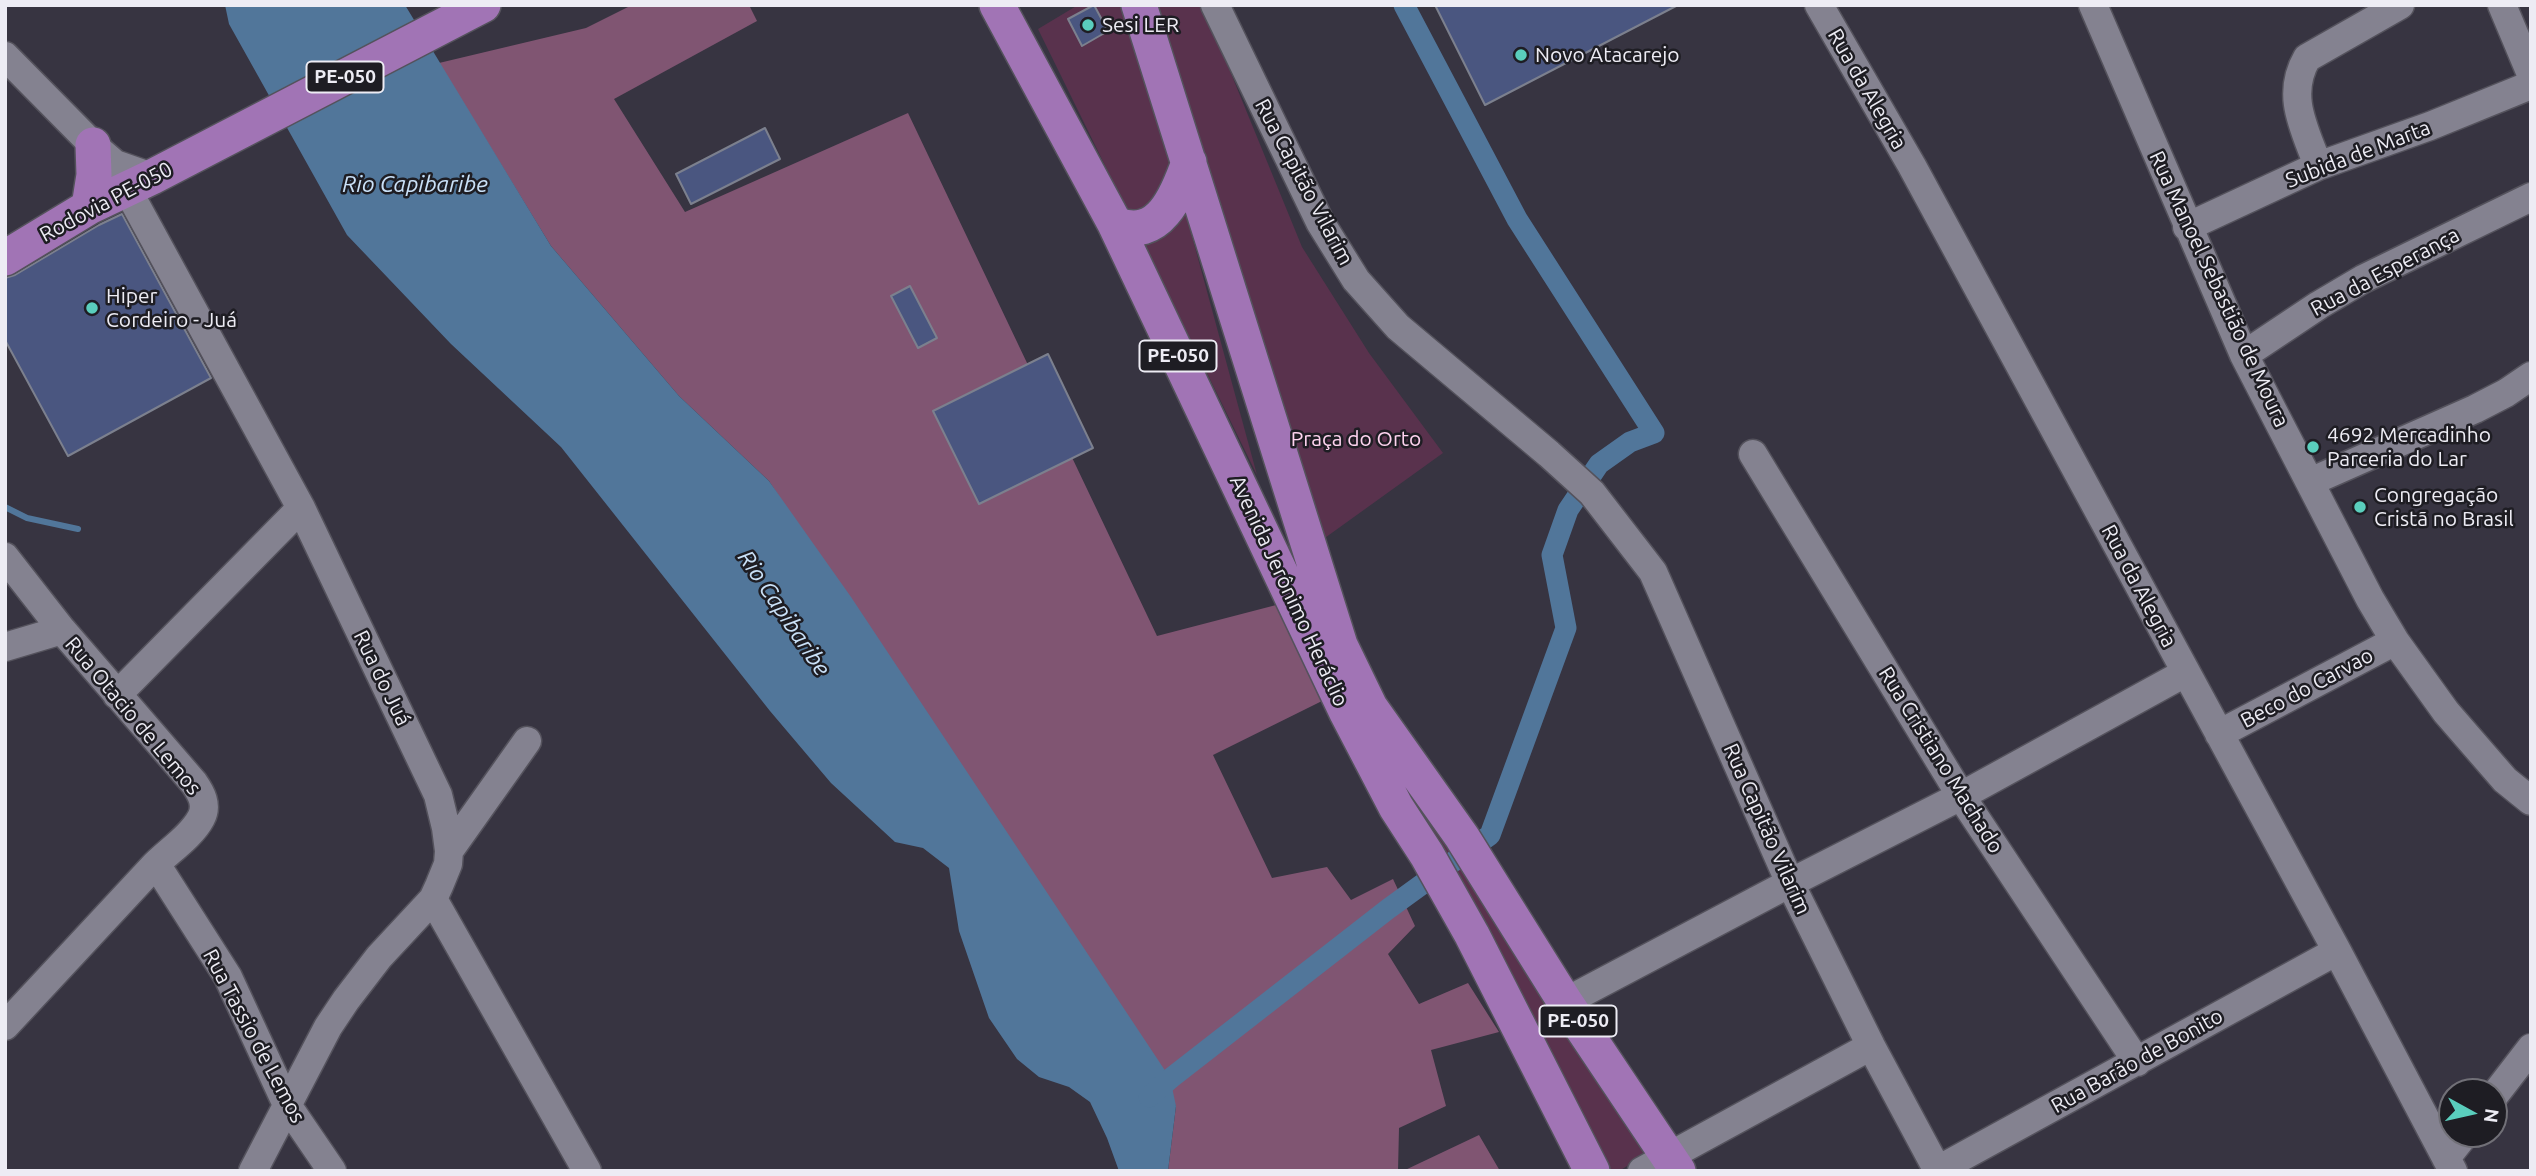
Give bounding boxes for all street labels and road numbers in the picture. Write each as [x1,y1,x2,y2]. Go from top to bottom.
street label: Rua da Alegria [1822,24,1912,154]
road number: PE-050 [306,61,384,92]
street label: Rua Capitão Vilarim [1250,95,1358,269]
street label: Subida de Marta [2282,115,2434,193]
street label: Rua Manoel Sebastião de Moura [2144,147,2294,431]
street label: Rodovia PE-050 [35,156,177,248]
street label: Rua da Esperança [2306,222,2464,322]
road number: PE-050 [1140,340,1216,372]
street label: Avenida Jerônimo Heráclio [1224,471,1354,711]
street label: Rua da Alegria [2096,520,2182,652]
street label: Rua do Juá [348,626,416,730]
street label: Rua Otacio de Lemos [60,632,206,800]
street label: Beco do Carvao [2236,642,2378,734]
street label: Rua Cristiano Machado [1873,662,2009,858]
street label: Rua Capitão Vilarim [1718,740,1816,918]
street label: Rua Tassio de Lemos [198,945,310,1127]
street label: Rua Barão de Bonito [2047,1003,2227,1119]
road number: PE-050 [1540,1006,1616,1036]

